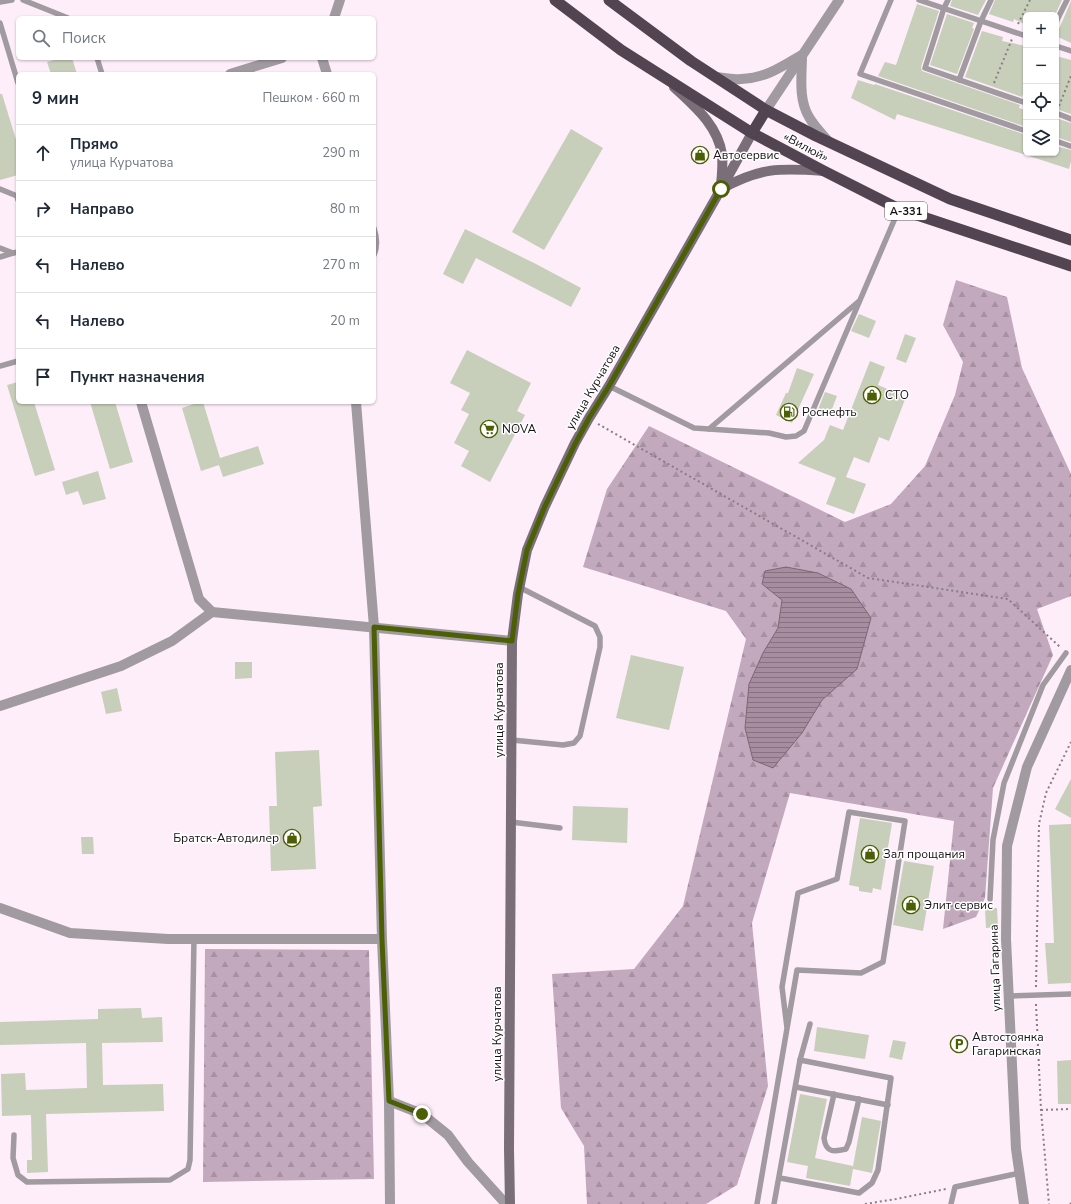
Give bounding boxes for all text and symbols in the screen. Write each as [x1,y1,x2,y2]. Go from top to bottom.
map controls [1023,12,1059,156]
button: + [1023,12,1059,48]
search box [16,16,376,60]
icon: search [30,27,52,49]
text: Поиск [62,28,106,48]
button: − [1023,48,1059,84]
button: locate [1023,84,1059,120]
text: 9 мин [32,87,79,110]
text: Пешком · 660 m [262,89,360,107]
button: layers [1023,120,1059,156]
street label: «Вилюй» [781,128,831,166]
text: Прямо [70,134,118,154]
icon: ahead [32,142,54,164]
text: 290 m [322,144,360,162]
shop icon: Автосервис [690,145,710,165]
place label: Автосервис [713,147,779,163]
text: улица Курчатова [70,154,174,172]
route start [712,180,730,198]
icon: right [32,198,54,220]
text: Направо [70,199,134,219]
text: 80 m [330,200,360,218]
road number: А-331 [885,202,927,220]
icon: left [32,254,54,276]
text: Налево [70,255,125,275]
text: 270 m [322,256,360,274]
icon: left [32,310,54,332]
text: Налево [70,311,125,331]
text: 20 m [330,312,360,330]
street label: улица Курчатова [562,342,624,432]
icon: arrive [32,366,54,388]
text: Пункт назначения [70,367,205,387]
shop icon: СТО [862,385,882,405]
place label: СТО [885,387,909,403]
fuel station icon: Роснефть [779,402,799,422]
place label: Роснефть [802,404,857,420]
supermarket icon: NOVA [479,419,499,439]
place label: NOVA [502,421,536,437]
street label: улица Курчатова [491,662,507,758]
shop icon: Братск-Автодилер [282,828,302,848]
place label: Братск-Автодилер [173,830,279,846]
shop icon: Зал прощания [860,844,880,864]
place label: Зал прощания [883,846,965,862]
shop icon: Элит сервис [901,895,921,915]
place label: Элит сервис [924,897,993,913]
street label: улица Гагарина [985,924,1005,1012]
street label: улица Курчатова [489,986,505,1082]
place label: Автостоянка Гагаринская [972,1029,1044,1059]
parking icon: Автостоянка Гагаринская [949,1034,969,1054]
route end [413,1105,431,1123]

